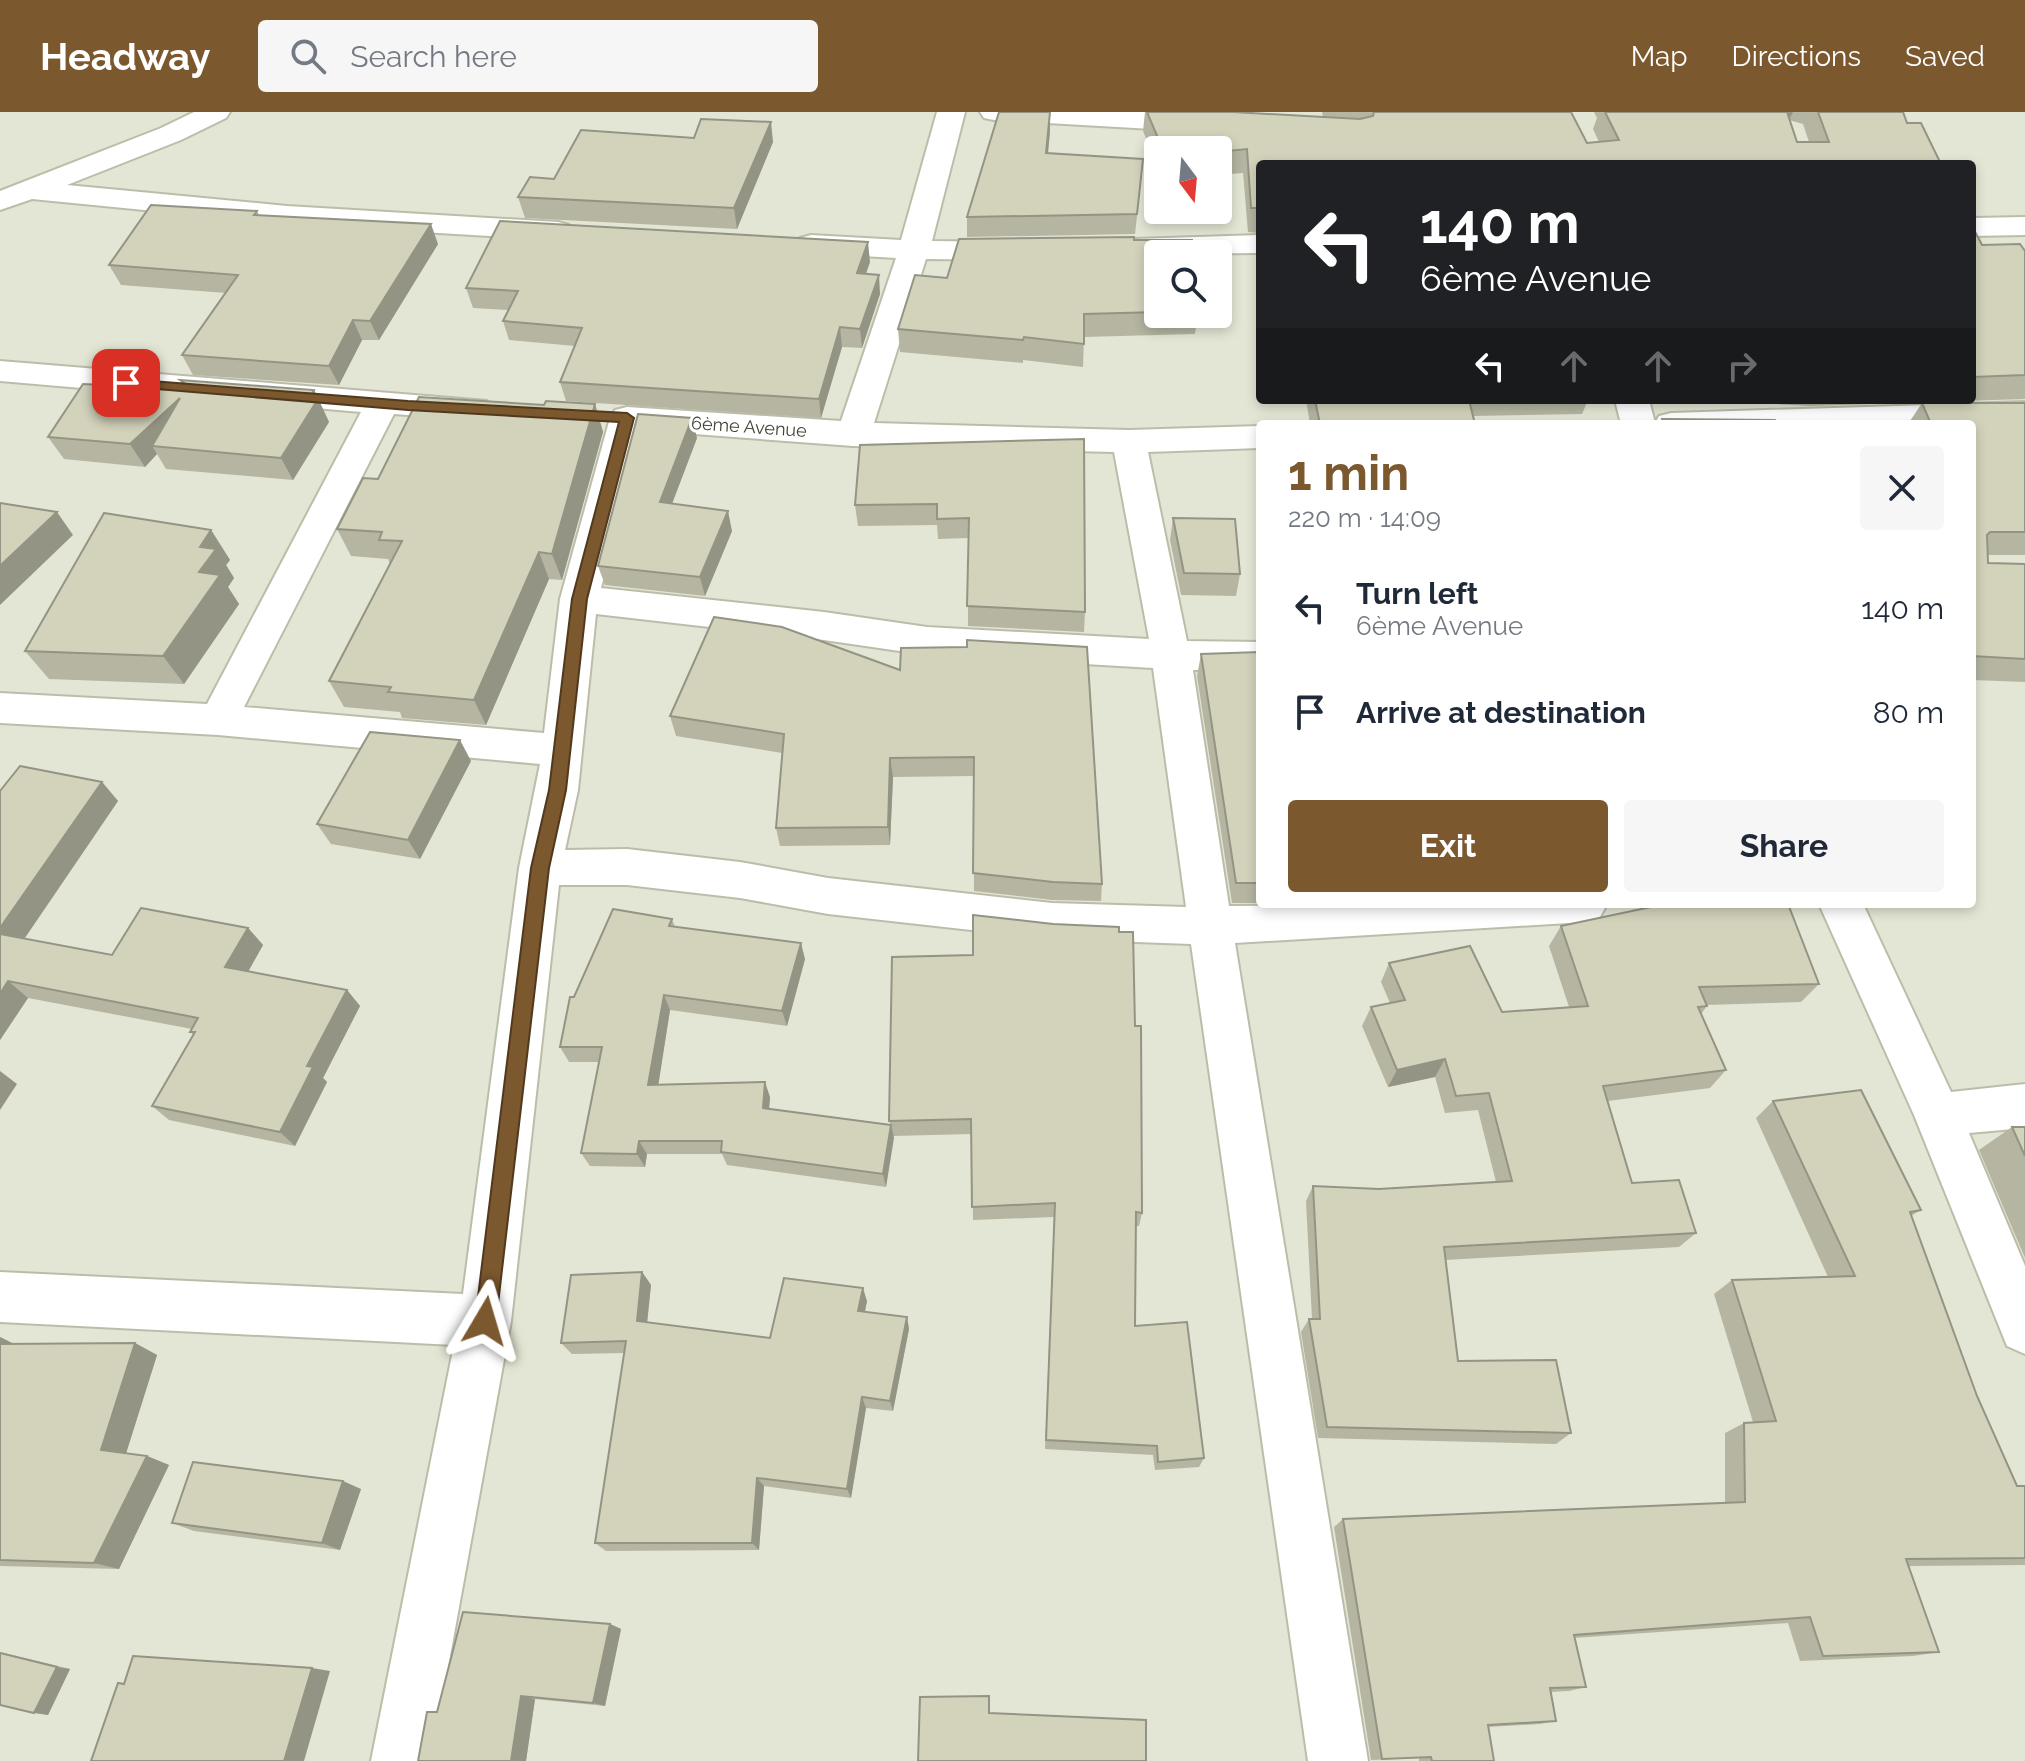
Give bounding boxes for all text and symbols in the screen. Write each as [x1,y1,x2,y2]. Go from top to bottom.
search box [258,20,818,92]
text: Headway [40,34,210,79]
icon: search [286,34,330,78]
text: Search here [350,39,517,74]
text: Map [1631,40,1688,73]
text: Directions [1732,40,1861,73]
text: Saved [1905,40,1985,73]
north arrow [1144,136,1232,224]
map controls [1144,136,1232,328]
text: 140 m [1420,190,1580,256]
icon: left [1288,192,1392,296]
button: search [1144,240,1232,328]
text: 6ème Avenue [1420,257,1651,299]
icon: left [1468,344,1512,388]
icon: ahead [1552,344,1596,388]
icon: ahead [1636,344,1680,388]
icon: right [1720,344,1764,388]
pin [92,349,160,417]
icon: arrive [104,361,148,405]
street label: 6ème Avenue [691,412,808,441]
text: 1 min [1288,445,1409,501]
button: close [1860,446,1944,530]
text: 220 m · 14:09 [1288,503,1441,533]
text: Turn left [1356,576,1478,611]
icon: left [1288,586,1332,630]
text: 140 m [1861,591,1944,626]
text: 6ème Avenue [1356,611,1523,641]
icon: arrive [1288,690,1332,734]
text: Arrive at destination [1356,695,1646,730]
text: 80 m [1873,695,1944,730]
button: Exit [1288,800,1608,892]
button: Share [1624,800,1944,892]
position arrow [443,1279,527,1363]

